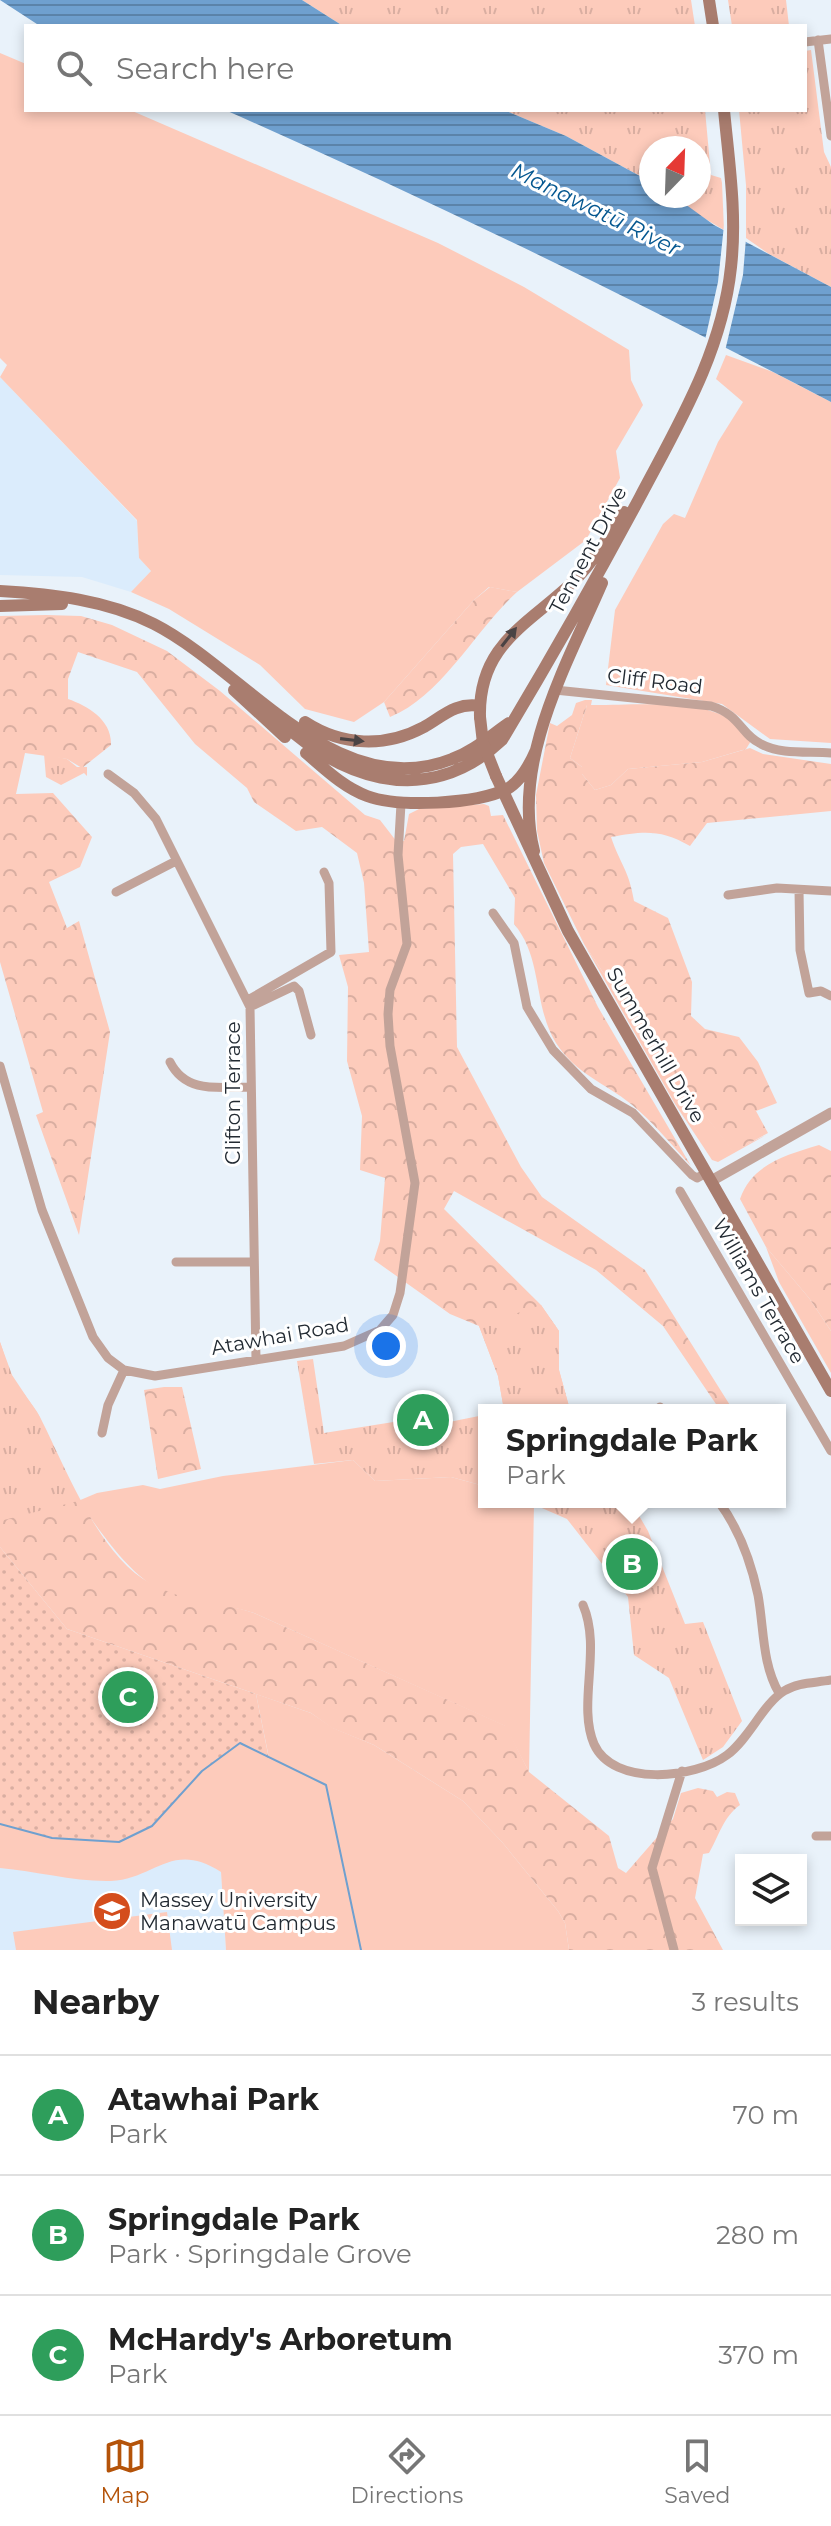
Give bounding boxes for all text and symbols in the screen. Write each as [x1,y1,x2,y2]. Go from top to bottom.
search box [24,24,807,112]
icon: search [52,46,96,90]
text: Search here [116,50,294,87]
north arrow [639,136,711,208]
water label: Manawatū River [507,157,686,263]
street label: Tennent Drive [544,482,632,618]
one-way arrow [500,628,517,648]
street label: Cliff Road [606,663,704,699]
one-way arrow [340,734,365,747]
street label: Summerhill Drive [602,963,710,1127]
street label: Clifton Terrace [221,1021,245,1165]
street label: Williams Terrace [708,1214,810,1368]
street label: Atawhai Road [209,1312,351,1360]
your location [366,1326,406,1366]
pin: A [397,1390,449,1450]
popup [478,1404,786,1508]
text: Springdale Park [506,1422,758,1459]
text: Park [506,1459,566,1491]
pin: B [606,1534,658,1594]
pin: C [102,1667,154,1727]
map controls [735,1854,807,1926]
button: layers [735,1854,807,1926]
place label: Massey University Manawatū Campus [140,1888,336,1935]
school or university icon: Massey University Manawatū Campus [91,1890,133,1932]
text: Nearby [32,1981,159,2023]
text: 3 results [692,1986,799,2018]
text: Atawhai Park [108,2081,319,2118]
text: A [48,2099,68,2131]
text: 70 m [733,2099,799,2131]
text: Park [108,2118,167,2150]
text: Springdale Park [108,2201,360,2238]
text: B [48,2219,68,2251]
text: 280 m [716,2219,799,2251]
text: Park · Springdale Grove [108,2238,412,2270]
text: McHardy's Arboretum [108,2321,453,2358]
text: C [49,2339,67,2371]
text: 370 m [718,2339,799,2371]
text: Park [108,2358,167,2390]
tab: Map [101,2434,149,2509]
tab: Directions [351,2434,463,2509]
tab: Saved [664,2434,730,2509]

